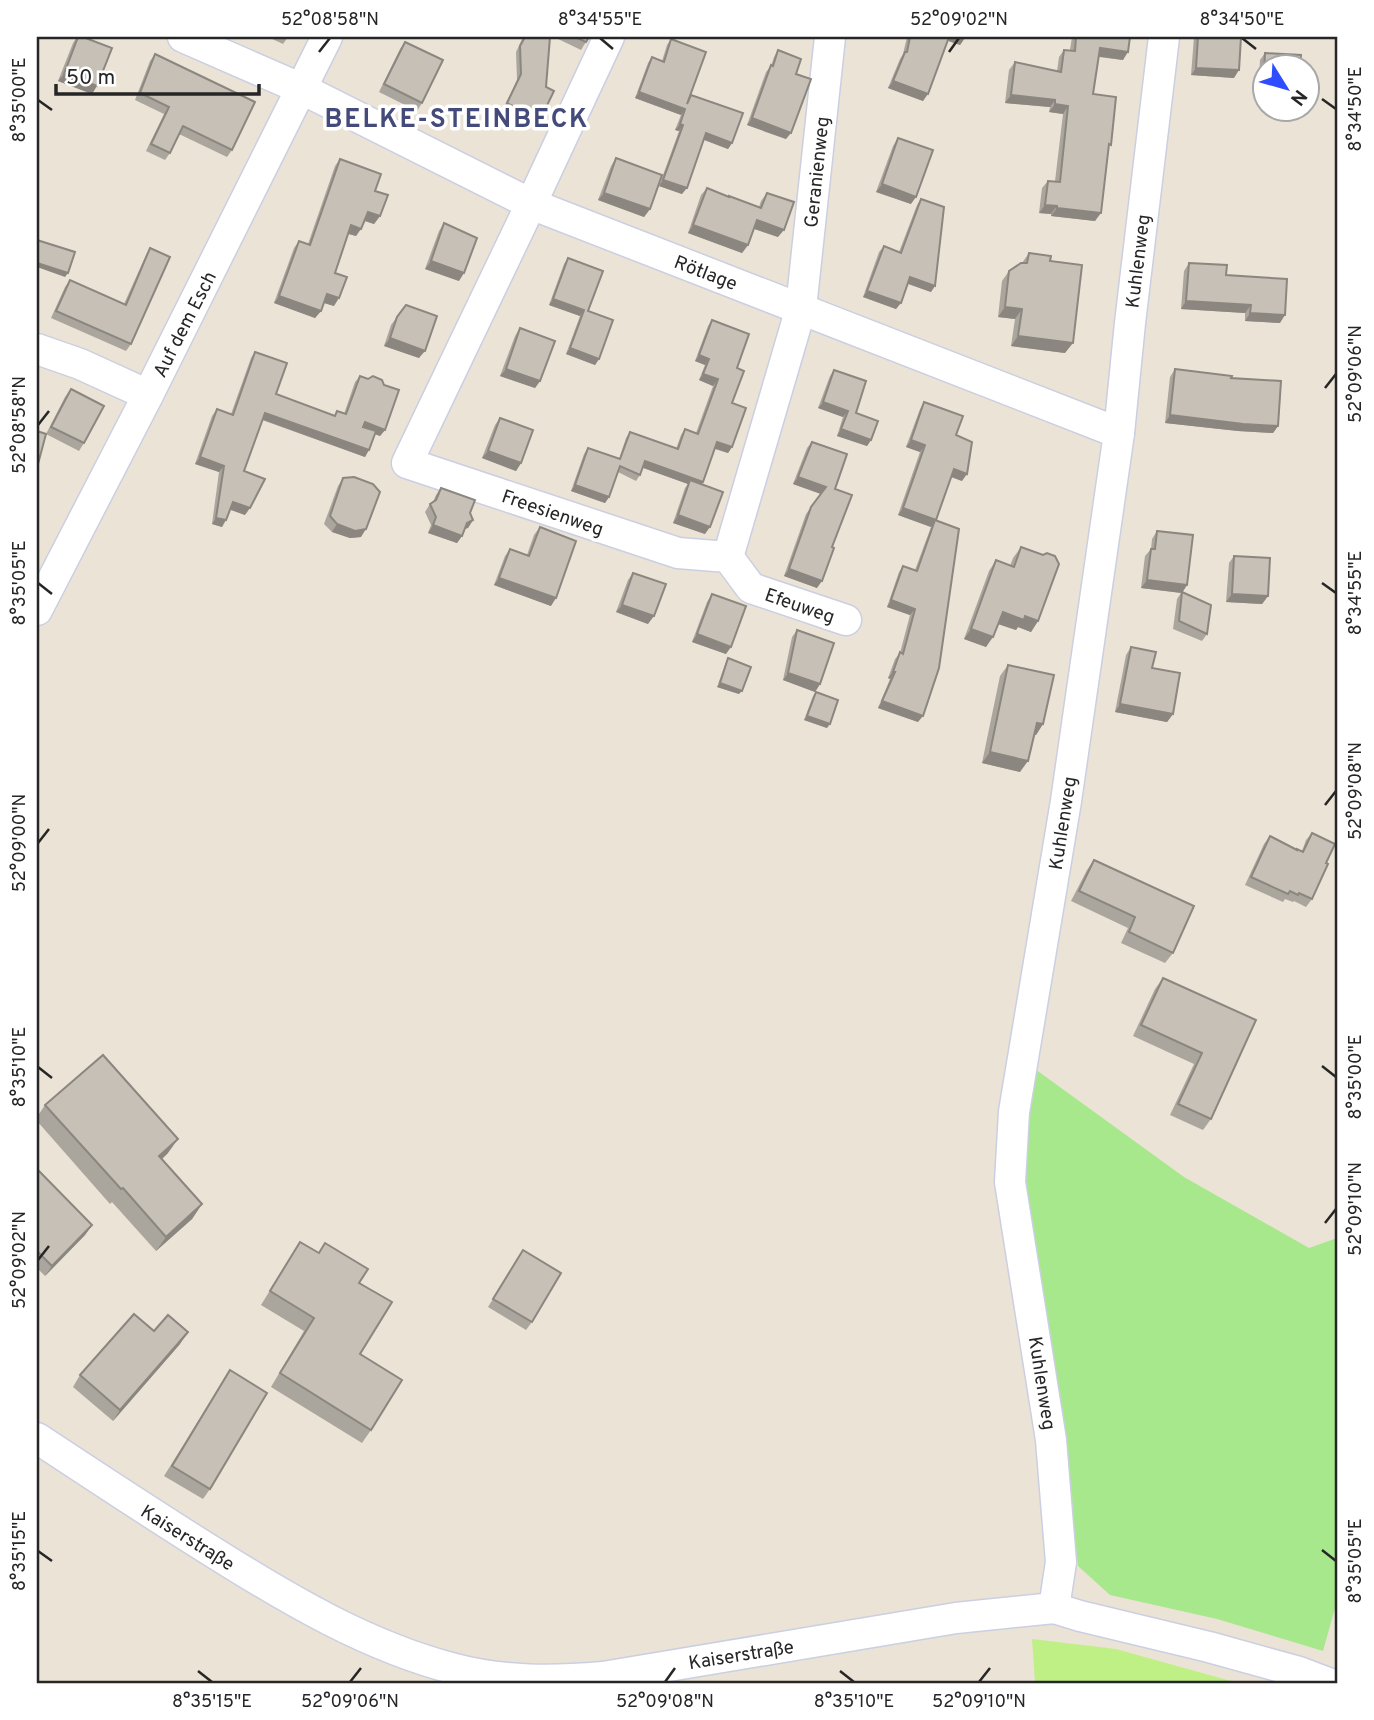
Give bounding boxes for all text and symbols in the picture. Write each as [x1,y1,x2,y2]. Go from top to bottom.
text: 52°08'58"N [281,9,379,32]
text: 8°34'55"E [558,9,642,32]
text: 52°09'02"N [910,9,1008,32]
text: 8°34'50"E [1200,9,1284,32]
scale bar [56,52,259,96]
north arrow [1252,52,1322,122]
text: 8°35'00"E [9,57,32,143]
text: 50 m [66,65,115,92]
text: 8°34'50"E [1345,67,1368,151]
text: N [1284,84,1312,110]
district label: BELKE-STEINBECK [325,104,589,137]
street label: Geranienweg [800,115,836,229]
street label: Kuhlenweg [1121,213,1157,310]
street label: Rötlage [670,251,740,297]
street label: Auf dem Esch [149,268,223,382]
text: 52°09'06"N [1345,325,1368,423]
text: 52°08'58"N [9,376,32,474]
street label: Freesienweg [498,485,606,543]
text: 8°35'05"E [9,541,32,626]
text: 8°34'55"E [1345,551,1368,635]
street label: Efeuweg [761,584,838,630]
text: 52°09'08"N [1345,742,1368,840]
street label: Kuhlenweg [1045,775,1083,872]
text: 52°09'00"N [9,794,32,892]
text: 8°35'10"E [9,1027,32,1107]
text: 8°35'00"E [1345,1034,1368,1120]
text: 52°09'10"N [1345,1162,1368,1256]
text: 52°09'02"N [9,1211,32,1309]
street label: Kuhlenweg [1022,1335,1060,1432]
street label: Kaiserstraße [136,1500,238,1577]
text: 8°35'15"E [9,1511,32,1591]
text: 8°35'05"E [1345,1519,1368,1604]
street label: Kaiserstraße [687,1636,796,1676]
text: 8°35'15"E [172,1691,252,1714]
text: 52°09'06"N [301,1691,399,1714]
text: 52°09'08"N [616,1691,714,1714]
text: 8°35'10"E [814,1691,894,1714]
text: 52°09'10"N [932,1691,1026,1714]

